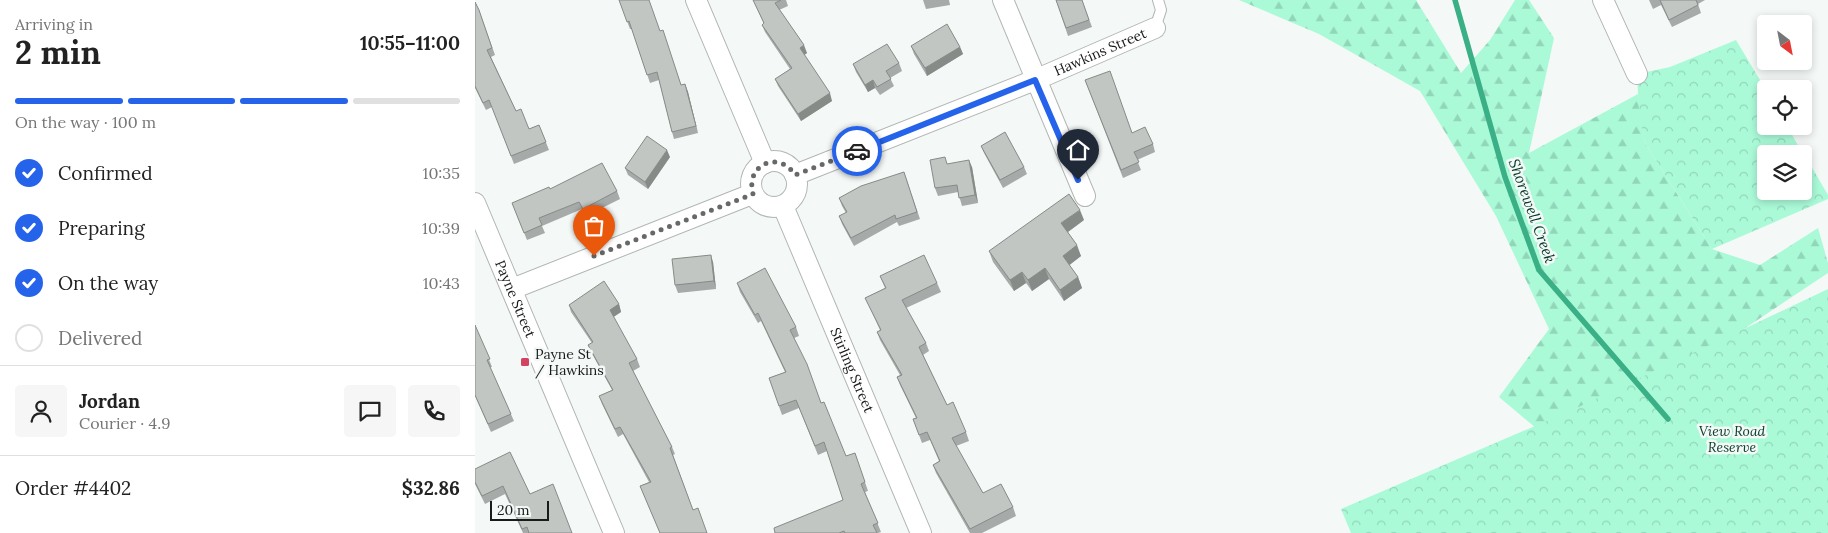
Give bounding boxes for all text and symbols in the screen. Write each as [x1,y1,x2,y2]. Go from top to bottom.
text: Arriving in [15,14,93,34]
north arrow [1757,15,1813,70]
map controls [1757,15,1812,200]
street label: Hawkins Street [1051,24,1150,80]
text: 10:55–11:00 [360,31,460,55]
text: 2 min [15,32,101,73]
button: locate [1757,80,1812,135]
text: On the way · 100 m [15,112,156,132]
courier [832,126,882,176]
pin [1057,129,1099,180]
icon: home [1064,136,1092,164]
icon: car [843,137,871,165]
button: layers [1757,145,1812,200]
water label: Shorewell Creek [1505,156,1560,266]
icon: check [15,159,43,187]
text: Confirmed [58,161,153,185]
text: 10:35 [423,163,460,183]
pin [573,205,615,256]
icon: bag [580,212,608,240]
icon: check [15,214,43,242]
text: Preparing [58,216,145,240]
text: 10:39 [422,218,460,238]
street label: Payne Street [491,257,540,341]
icon: check [15,269,43,297]
text: On the way [58,271,158,295]
text: 10:43 [423,273,460,293]
street label: Stirling Street [826,325,878,416]
text: Delivered [58,326,142,350]
place label: Payne St / Hawkins [535,345,604,379]
marker: Payne St / Hawkins [519,356,531,368]
button: person [15,385,67,437]
button: chat [344,385,396,437]
button: phone [408,385,460,437]
text: Jordan [79,389,140,413]
text: Courier · 4.9 [79,413,170,433]
park label: View Road Reserve [1699,422,1766,456]
text: Order #4402 [15,476,131,500]
text: $32.86 [402,476,460,500]
scale bar [490,498,549,521]
text: 20 m [497,501,529,519]

